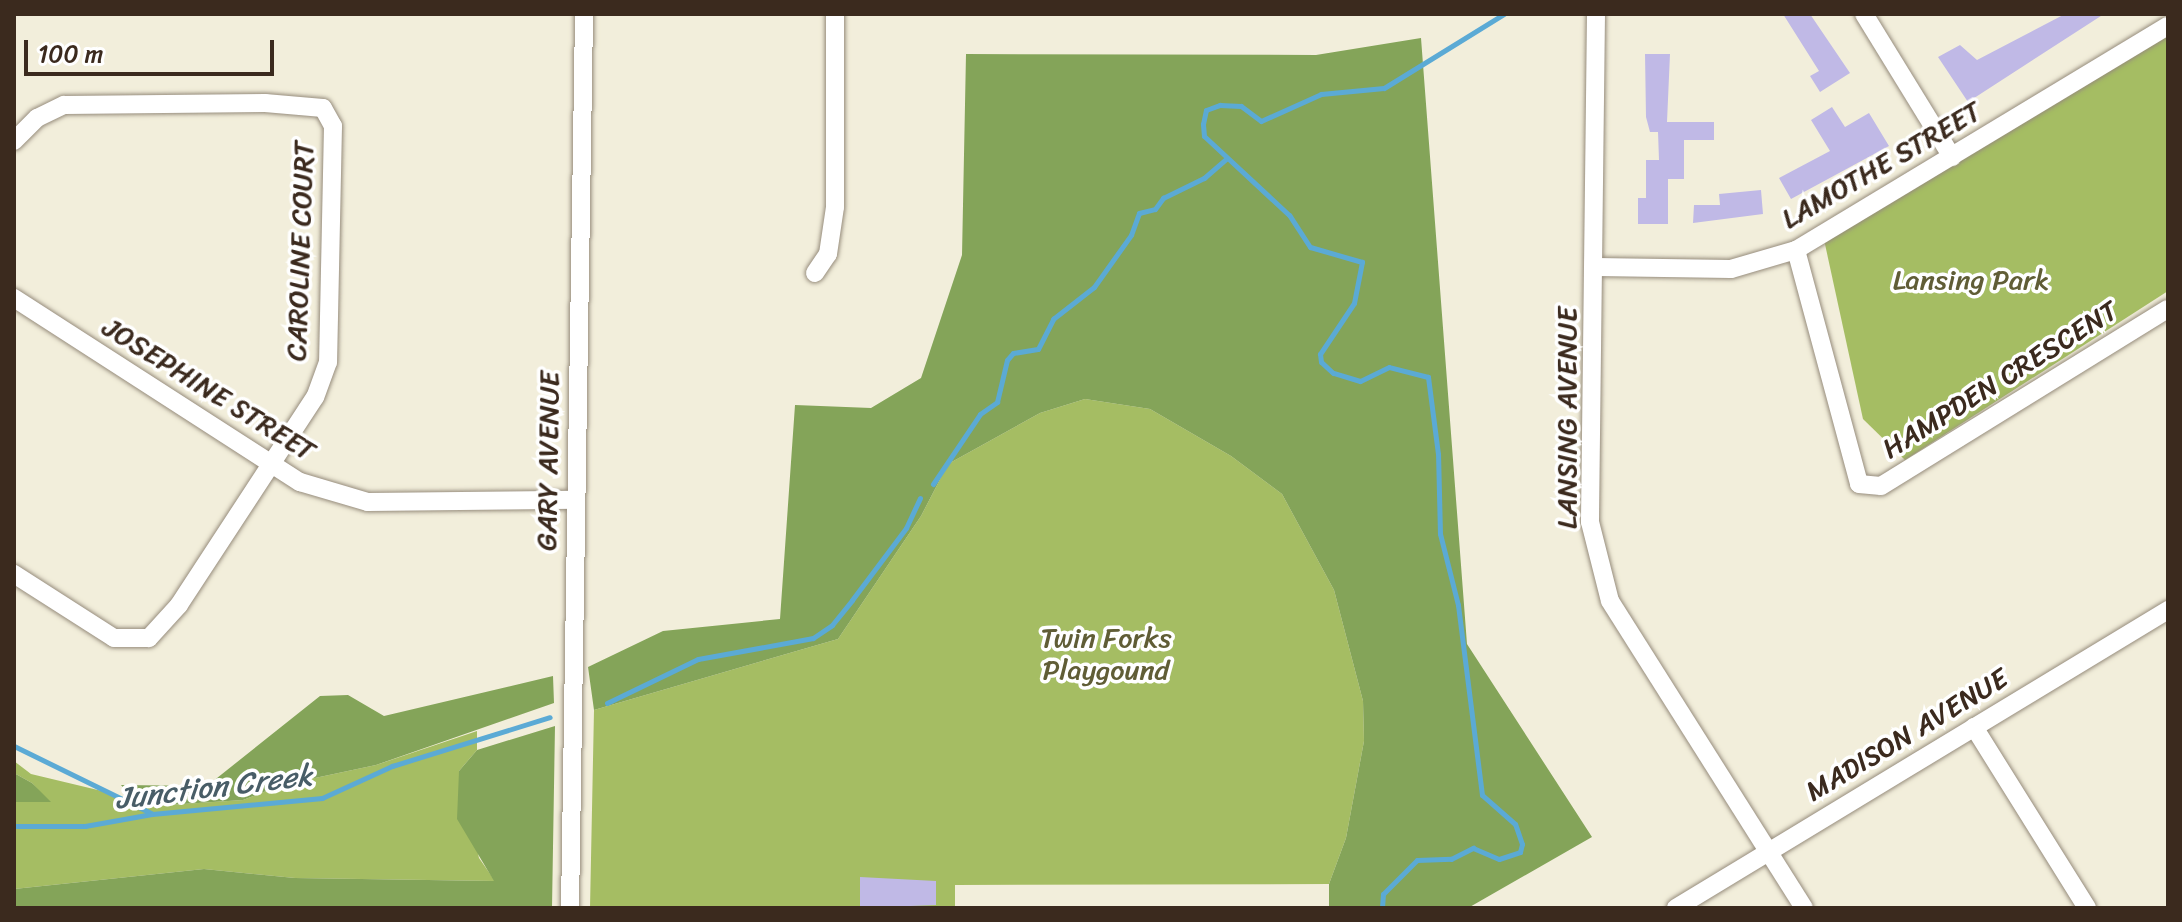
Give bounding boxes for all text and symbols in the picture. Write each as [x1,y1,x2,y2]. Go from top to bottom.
scale bar [28,24,278,74]
text: 100 m [38,33,103,75]
street label: LAMOTHE STREET [1775,94,1987,236]
street label: CAROLINE COURT [279,141,321,361]
park label: Lansing Park [1893,263,2049,297]
street label: HAMPDEN CRESCENT [1877,294,2123,466]
street label: LANSING AVENUE [1550,307,1584,529]
street label: JOSEPHINE STREET [95,309,323,469]
street label: GARY AVENUE [530,371,566,551]
park label: Twin Forks Playgound [1041,621,1171,687]
street label: MADISON AVENUE [1800,661,2014,809]
water label: Junction Creek [113,757,315,817]

